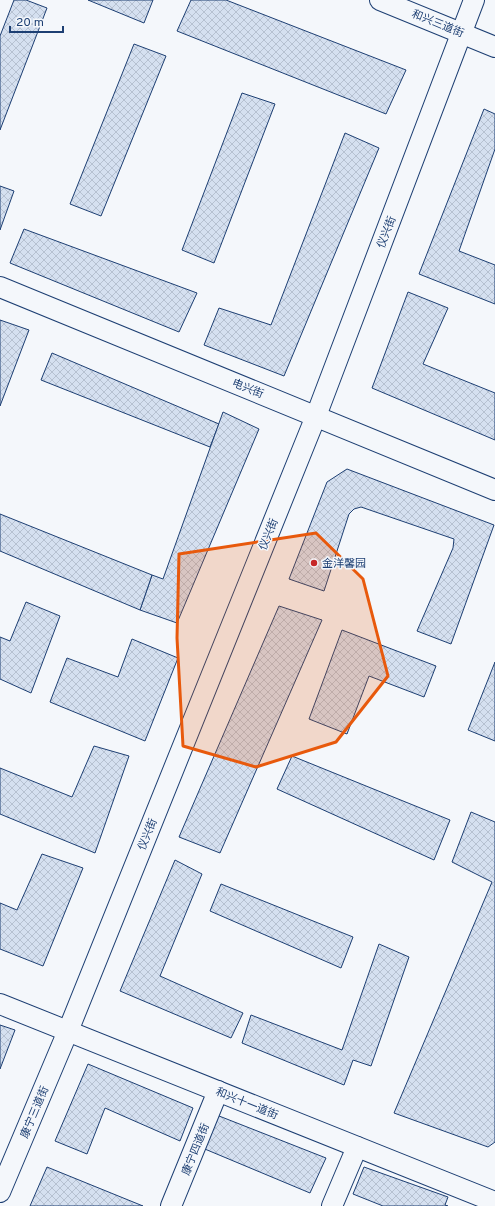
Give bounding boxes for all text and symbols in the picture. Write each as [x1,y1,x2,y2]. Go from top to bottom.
street label: 和兴三道街 [410,7,466,41]
scale bar [10,8,63,34]
text: 20 m [16,15,44,31]
street label: 仪兴街 [374,214,399,250]
street label: 电兴街 [230,376,266,402]
street label: 仪兴街 [256,516,282,552]
place label: 金洋馨园 [322,557,366,571]
marker: 金洋馨园 [309,558,319,568]
street label: 仪兴街 [135,816,161,852]
street label: 康宁三道街 [18,1084,52,1140]
street label: 和兴十一道街 [213,1085,280,1123]
street label: 康宁四道街 [179,1121,213,1177]

